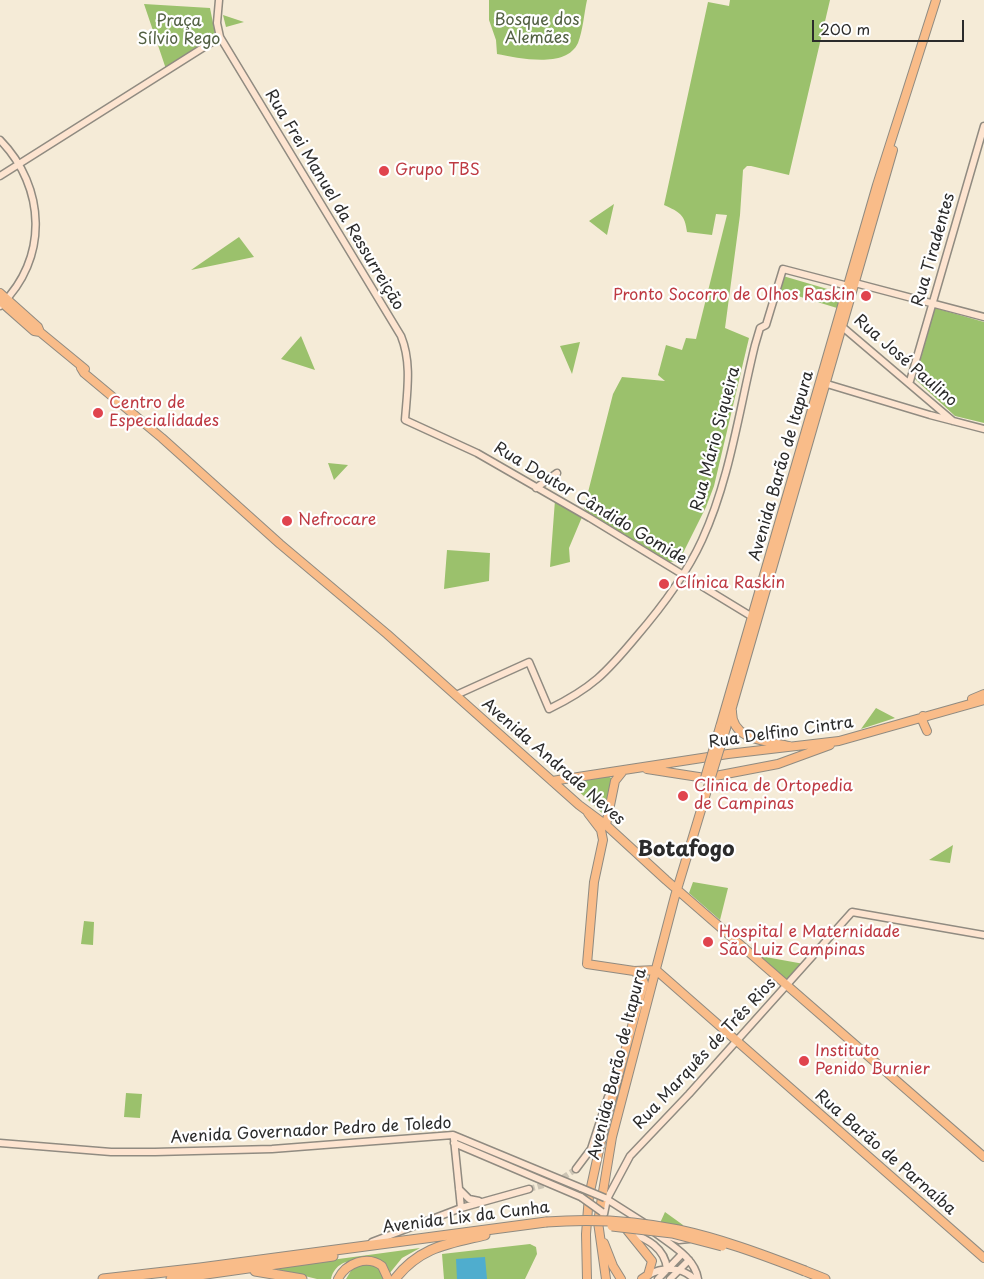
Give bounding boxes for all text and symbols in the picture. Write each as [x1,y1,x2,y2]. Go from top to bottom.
scale bar [814,10,966,42]
park label: Bosque dos Alemães [495,11,579,49]
park label: Praça Sílvio Rego [138,12,220,50]
text: 200 m [820,17,870,40]
street label: Rua Frei Manuel da Ressurreição [260,86,408,314]
place label: Grupo TBS [395,161,480,181]
marker: Grupo TBS [377,164,391,178]
street label: Rua Tiradentes [909,191,959,309]
place label: Pronto Socorro de Olhos Raskin [613,286,855,306]
marker: Pronto Socorro de Olhos Raskin [859,289,873,303]
street label: Rua José Paulino [849,311,961,411]
street label: Rua Mário Siqueira [687,365,745,513]
street label: Avenida Barão de Itapura [746,369,818,563]
place label: Centro de Especialidades [109,394,219,432]
marker: Centro de Especialidades [91,406,105,420]
street label: Rua Doutor Cândido Gomide [490,439,690,569]
place label: Nefrocare [298,511,376,531]
marker: Nefrocare [280,514,294,528]
place label: Clínica Raskin [675,574,785,594]
marker: Clínica Raskin [657,577,671,591]
street label: Avenida Andrade Neves [478,695,628,829]
street label: Rua Delfino Cintra [707,713,855,753]
place label: Clinica de Ortopedia de Campinas [694,777,853,815]
marker: Clinica de Ortopedia de Campinas [676,789,690,803]
district label: Botafogo [637,837,735,863]
place label: Hospital e Maternidade São Luiz Campinas [719,923,900,961]
marker: Hospital e Maternidade São Luiz Campinas [701,935,715,949]
street label: Avenida Barão de Itapura [585,966,651,1162]
street label: Rua Marquês de Três Rios [630,974,780,1134]
place label: Instituto Penido Burnier [815,1042,930,1080]
marker: Instituto Penido Burnier [797,1054,811,1068]
street label: Rua Barão de Parnaíba [811,1086,959,1220]
street label: Avenida Governador Pedro de Toledo [170,1114,452,1148]
street label: Avenida Lix da Cunha [382,1198,550,1238]

